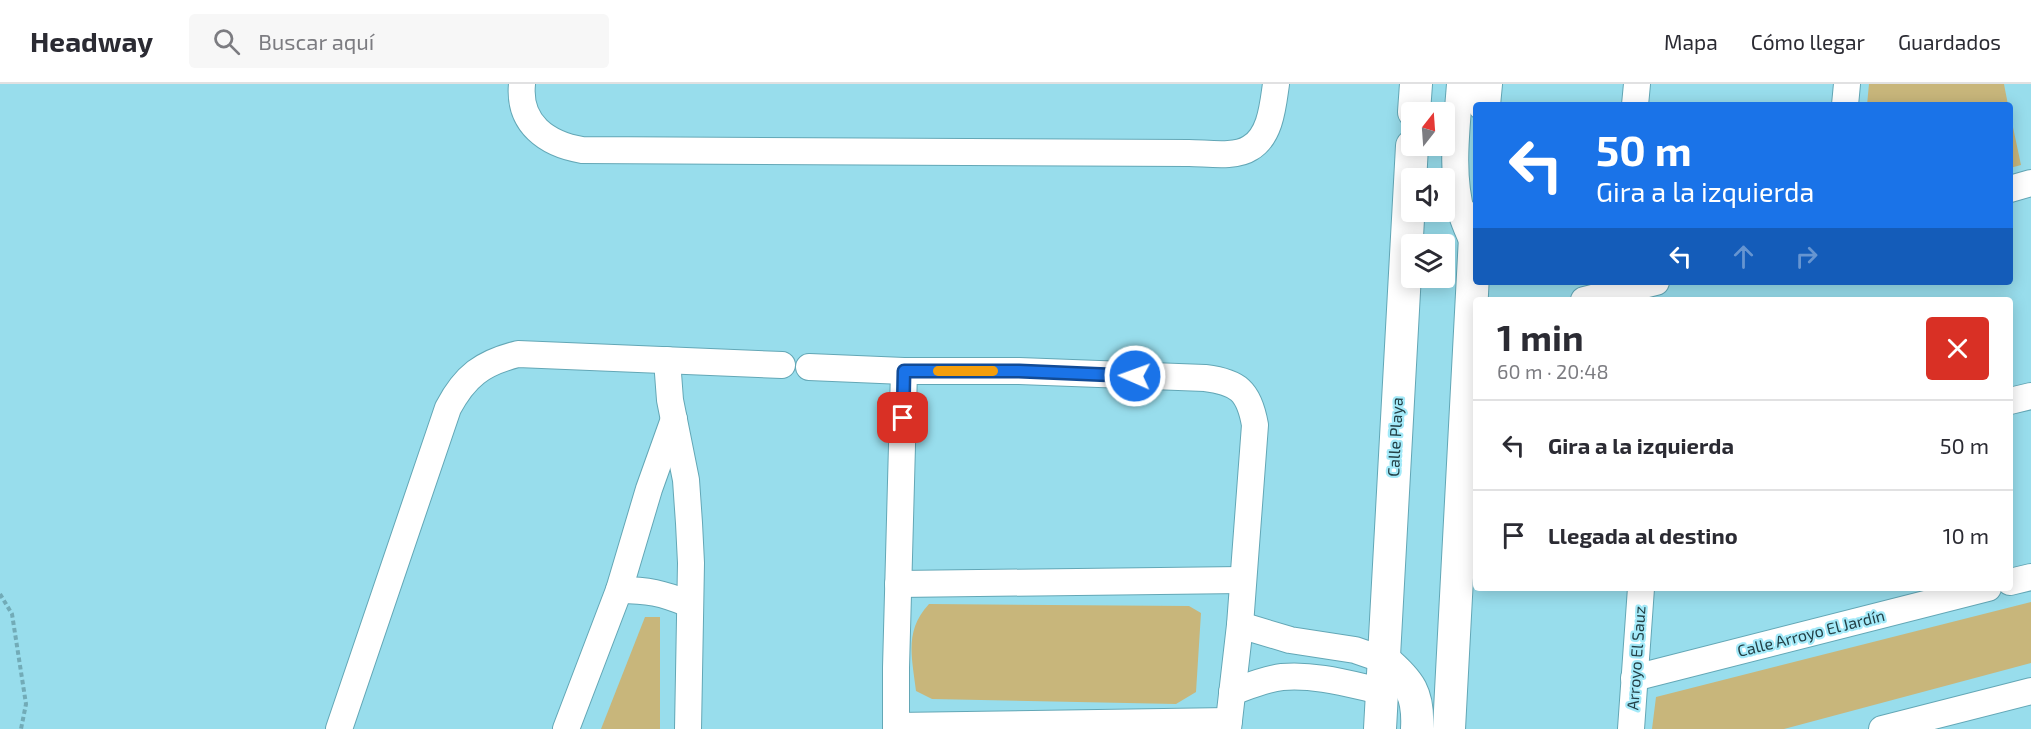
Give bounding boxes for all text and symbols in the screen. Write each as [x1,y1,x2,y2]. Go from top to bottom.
search box [189,14,609,68]
text: Headway [30,24,153,58]
icon: search [210,25,243,58]
text: Buscar aquí [258,28,374,54]
text: Mapa [1664,29,1718,54]
text: Cómo llegar [1751,29,1865,54]
text: Guardados [1898,29,2001,54]
north arrow [1401,102,1455,156]
map controls [1401,102,1455,288]
text: 50 m [1596,124,1692,174]
icon: left [1497,126,1575,204]
button: sound [1401,168,1455,222]
text: Gira a la izquierda [1596,175,1814,207]
button: layers [1401,234,1455,288]
icon: left [1664,240,1697,273]
icon: ahead [1727,240,1760,273]
icon: right [1790,240,1823,273]
text: 1 min [1497,315,1584,358]
button: close [1926,317,1989,380]
position arrow [1103,344,1167,408]
text: 60 m · 20:48 [1497,359,1609,383]
pin [877,392,928,443]
street label: Calle Playa [1383,397,1406,477]
icon: arrive [886,401,919,434]
icon: left [1497,429,1530,462]
text: Gira a la izquierda [1548,432,1734,458]
text: 50 m [1940,432,1989,458]
icon: arrive [1497,519,1530,552]
text: Llegada al destino [1548,522,1738,548]
text: 10 m [1943,522,1989,548]
street label: Arroyo El Sauz [1622,605,1649,711]
street label: Calle Arroyo El Jardín [1735,605,1887,660]

